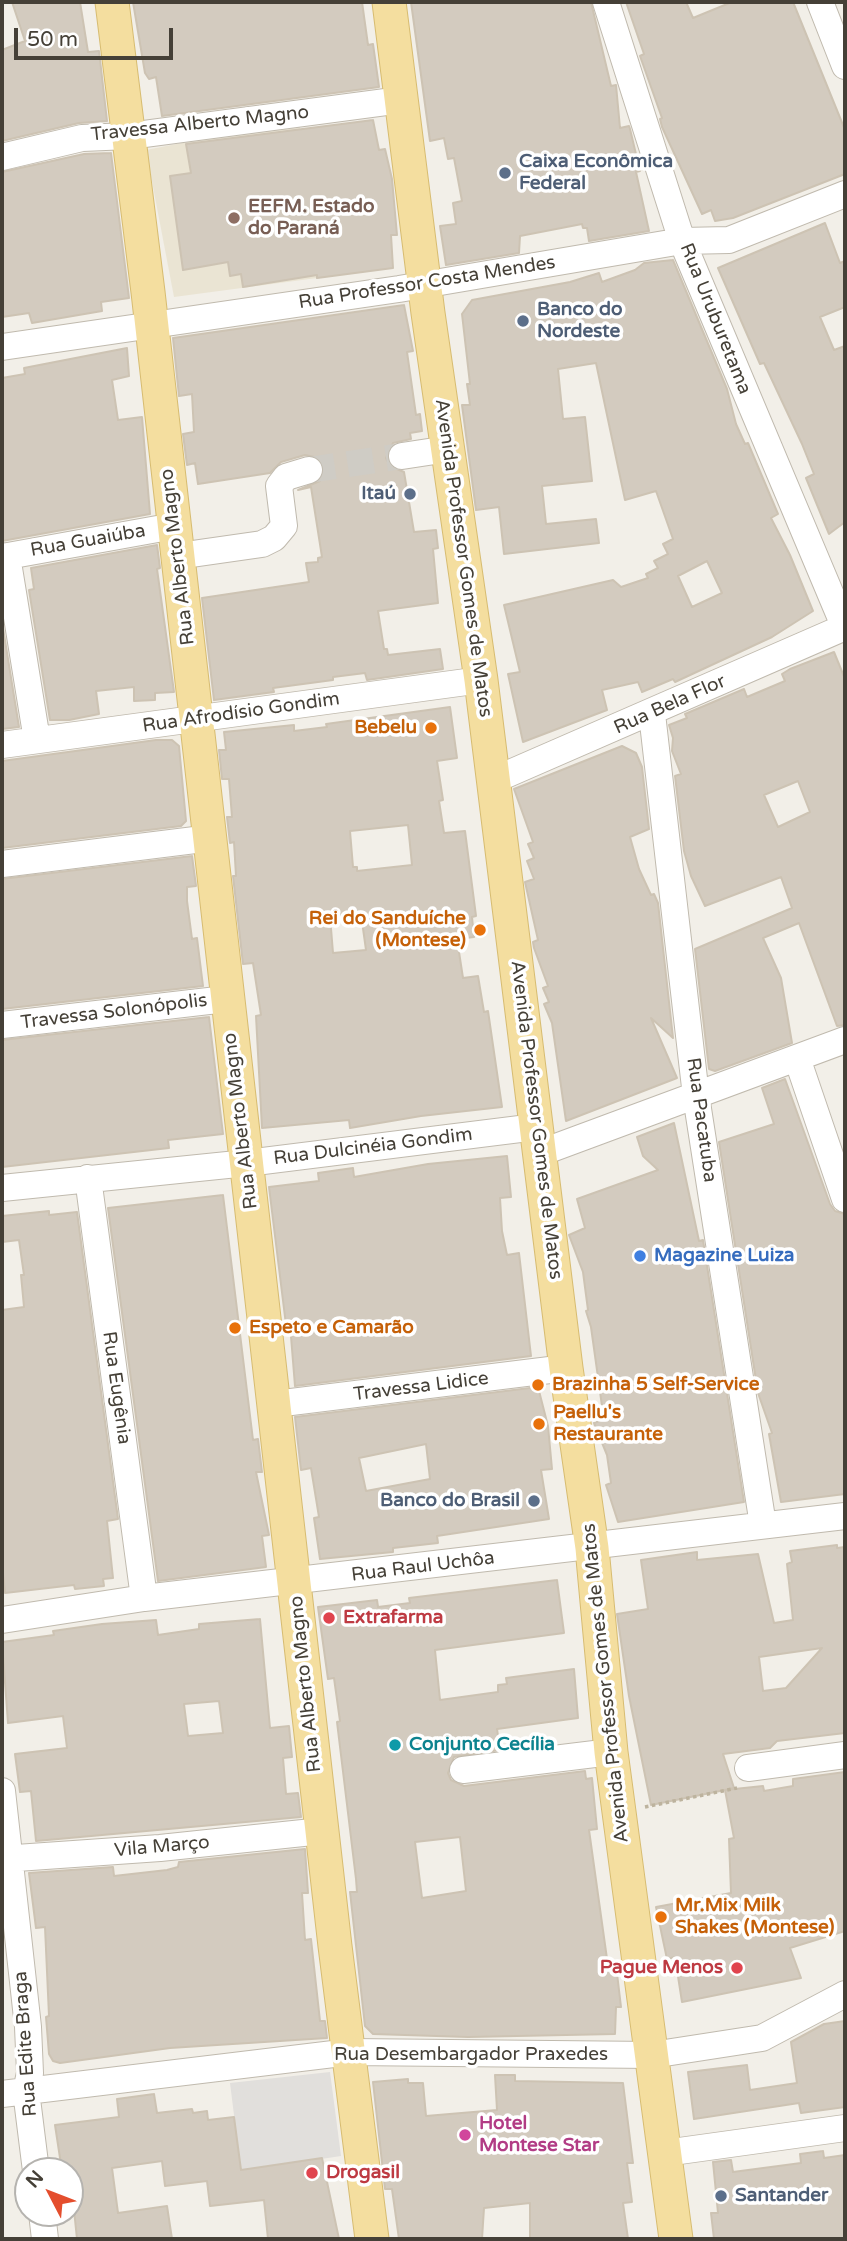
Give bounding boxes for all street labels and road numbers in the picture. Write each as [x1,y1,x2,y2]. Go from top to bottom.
street label: Travessa Alberto Magno [90,101,310,147]
street label: Rua Uruburetama [674,240,756,398]
street label: Rua Professor Costa Mendes [297,251,557,315]
street label: Avenida Professor Gomes de Matos [429,397,497,719]
street label: Rua Alberto Magno [156,468,200,646]
street label: Rua Guaiúba [29,520,147,562]
street label: Rua Bela Flor [611,670,729,740]
street label: Rua Afrodísio Gondim [141,688,341,738]
street label: Avenida Professor Gomes de Matos [505,959,567,1281]
street label: Travessa Solonópolis [20,989,208,1035]
street label: Rua Alberto Magno [219,1032,263,1210]
street label: Rua Pacatuba [681,1056,721,1184]
street label: Rua Dulcinéia Gondim [272,1123,474,1171]
street label: Rua Eugênia [97,1330,135,1446]
street label: Travessa Lidice [352,1367,490,1407]
street label: Avenida Professor Gomes de Matos [578,1522,634,1844]
street label: Rua Raul Uchôa [350,1547,496,1587]
street label: Rua Alberto Magno [285,1595,327,1773]
street label: Vila Março [113,1831,211,1863]
street label: Rua Edite Braga [10,1970,42,2118]
street label: Rua Desembargador Praxedes [334,2044,608,2066]

